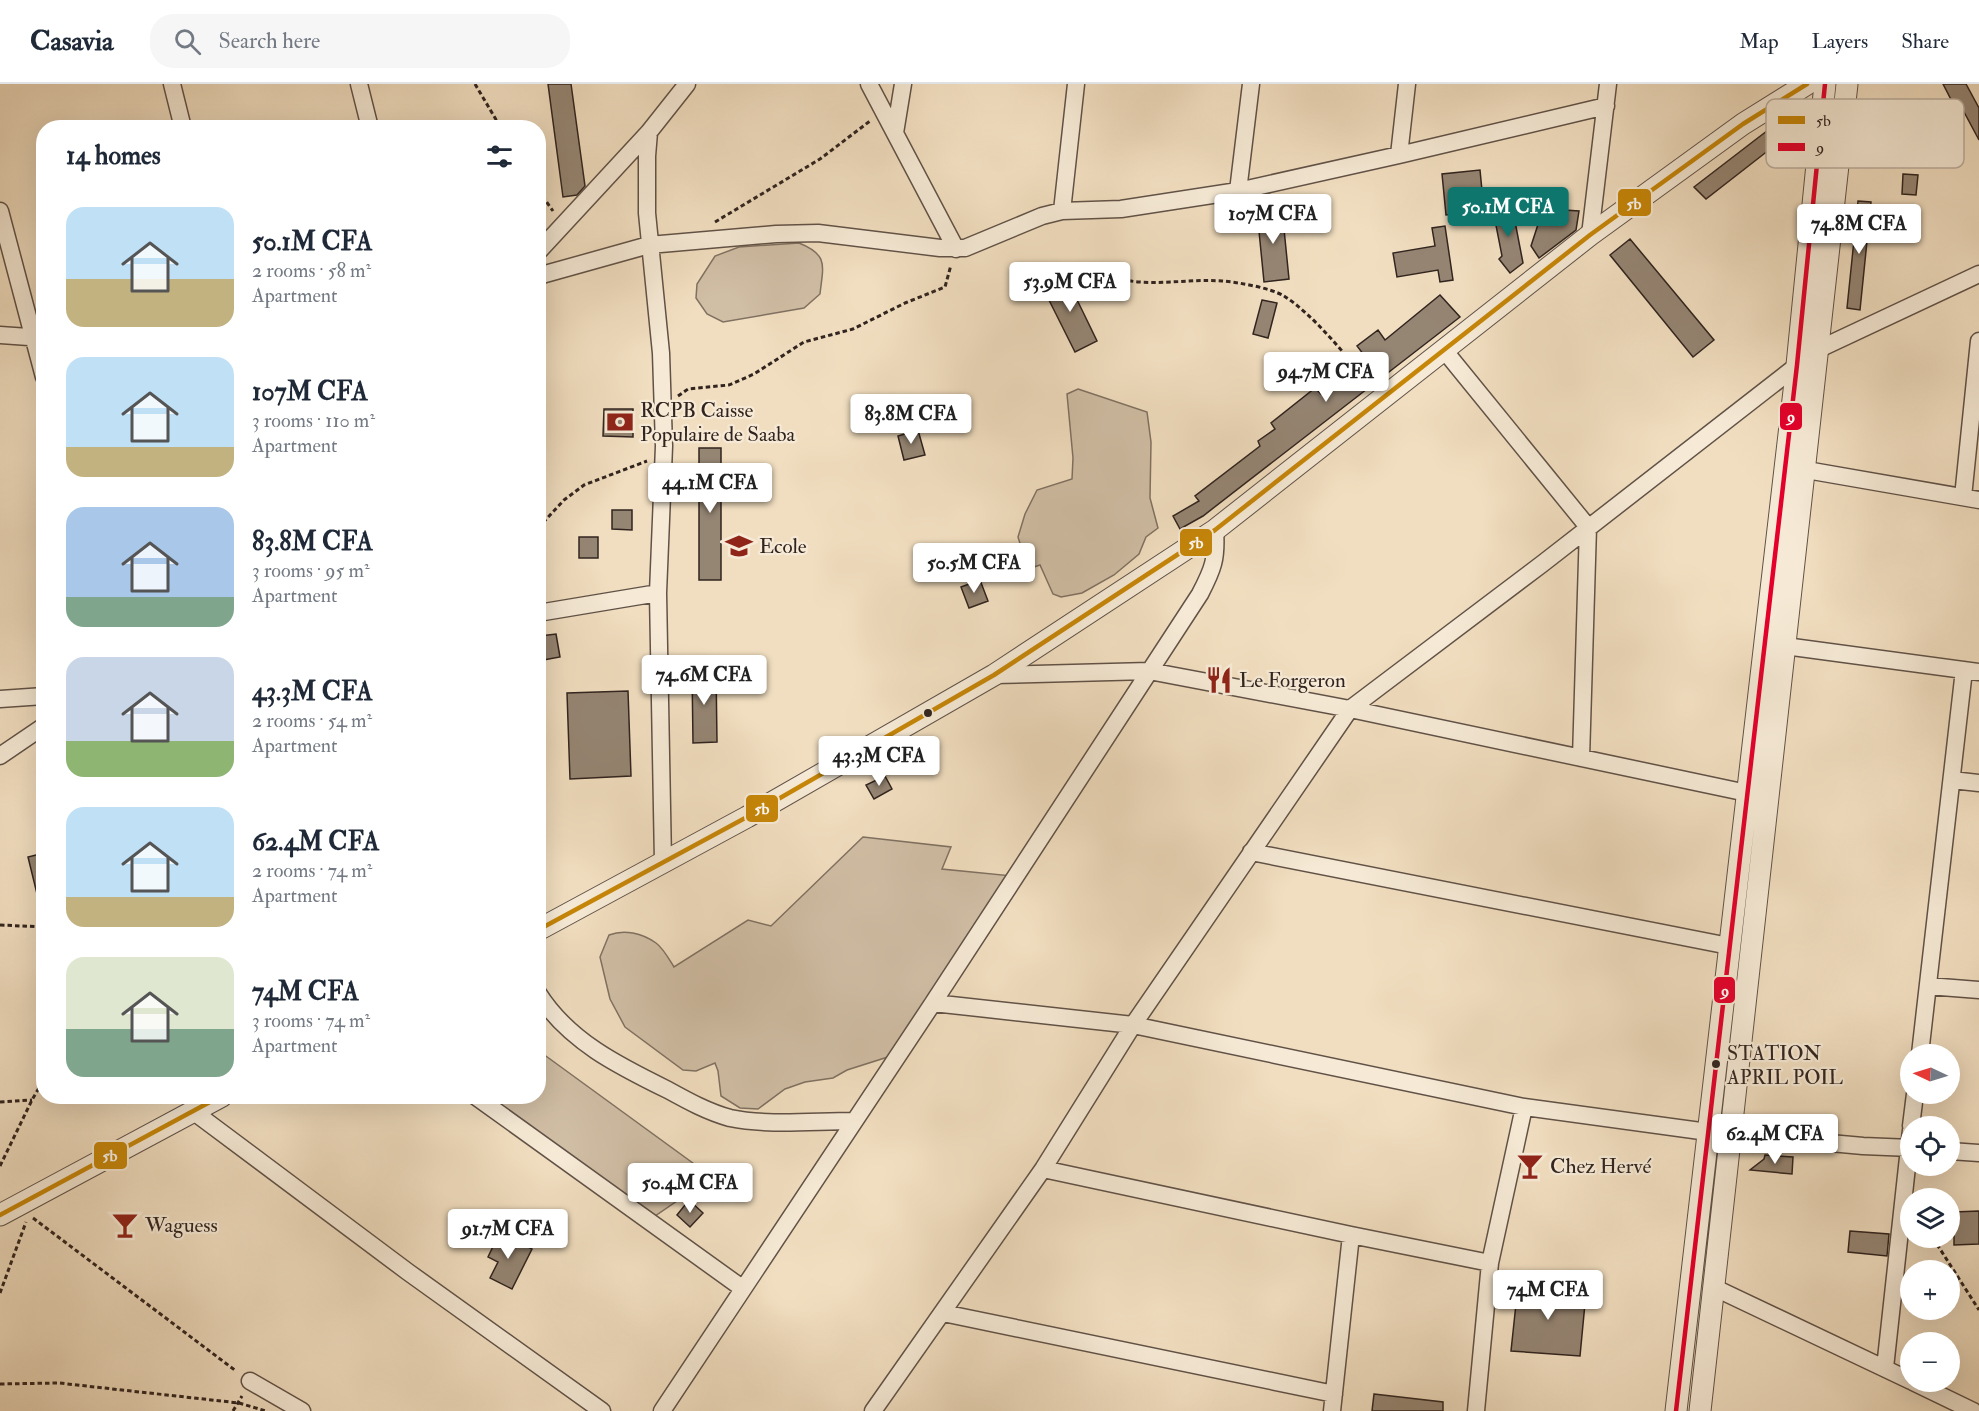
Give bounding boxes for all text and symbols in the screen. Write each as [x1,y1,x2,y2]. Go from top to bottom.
search box [150,14,570,68]
text: Casavia [30,24,114,59]
icon: search [171,25,204,58]
text: Search here [219,27,320,55]
text: Map [1739,28,1779,55]
text: Layers [1812,28,1868,55]
text: Share [1901,28,1949,55]
legend [1766,99,1964,168]
text: 5b [1816,111,1831,131]
text: 9 [1815,138,1824,158]
text: 14 homes [66,140,161,172]
icon: filters [483,140,516,173]
pin: 50.1M CFA [1439,187,1577,238]
line badge: 5b [1617,188,1652,217]
pin: 107M CFA [1211,194,1335,245]
text: 50.1M CFA [1462,194,1554,219]
text: 5b [1627,194,1642,214]
text: 107M CFA [1228,201,1318,226]
pin: 74.8M CFA [1790,204,1928,255]
text: 74.8M CFA [1811,211,1907,236]
text: 50.1M CFA [252,226,373,258]
icon: home [114,231,186,303]
text: 2 rooms · 58 m² [252,258,371,283]
pin: 53.9M CFA [1001,262,1139,313]
text: 53.9M CFA [1023,269,1117,294]
text: Apartment [252,283,337,308]
pin: 94.7M CFA [1257,352,1395,403]
text: 94.7M CFA [1278,359,1374,384]
text: 107M CFA [252,376,368,408]
icon: home [114,381,186,453]
pin: 83.8M CFA [842,394,980,445]
place label: RCPB Caisse Populaire de Saaba [640,397,796,448]
text: 83.8M CFA [864,401,958,426]
line badge: 9 [1779,402,1803,431]
bank icon: RCPB Caisse Populaire de Saaba [605,407,635,437]
text: 9 [1785,407,1795,427]
text: 3 rooms · 110 m² [252,408,375,433]
text: Apartment [252,433,337,458]
pin: 44.1M CFA [641,463,779,514]
text: 44.1M CFA [662,470,758,495]
text: 83.8M CFA [252,526,373,558]
line badge: 5b [1179,528,1213,557]
icon: home [114,531,186,603]
school or university icon: Ecole [724,531,754,561]
place label: Ecole [759,533,807,560]
text: 5b [1189,533,1204,553]
pin: 50.5M CFA [905,543,1043,594]
text: 50.5M CFA [927,550,1021,575]
text: 3 rooms · 95 m² [252,558,370,583]
text: Apartment [252,583,337,608]
pin: 74.6M CFA [635,655,773,706]
text: 74.6M CFA [656,662,752,687]
restaurant icon: Le Forgeron [1204,665,1234,695]
place label: Le Forgeron [1239,667,1346,694]
text: 43.3M CFA [252,676,373,708]
icon: home [114,681,186,753]
unlabelled marker [922,707,934,719]
text: 2 rooms · 54 m² [252,708,372,733]
text: Apartment [252,733,337,758]
pin: 43.3M CFA [810,736,948,787]
text: 43.3M CFA [833,743,925,768]
line badge: 5b [745,794,779,823]
text: 5b [755,799,770,819]
text: 62.4M CFA [252,826,379,858]
icon: home [114,831,186,903]
text: 2 rooms · 74 m² [252,858,373,883]
text: Apartment [252,883,337,908]
text: 74M CFA [252,976,359,1008]
line badge: 9 [1713,976,1736,1004]
icon: home [114,981,186,1053]
text: 9 [1719,981,1729,1001]
text: 3 rooms · 74 m² [252,1008,370,1033]
text: Apartment [252,1033,337,1058]
place label: STATION APRIL POIL [1726,1041,1843,1090]
north arrow [1900,1044,1960,1104]
map controls [1900,1044,1960,1392]
marker: STATION APRIL POIL [1710,1058,1722,1070]
pin: 62.4M CFA [1706,1114,1844,1165]
button: locate [1900,1116,1960,1176]
text: 62.4M CFA [1726,1121,1824,1146]
line badge: 5b [93,1141,128,1170]
text: 5b [103,1146,118,1166]
bar icon: Chez Hervé [1515,1151,1545,1181]
place label: Chez Hervé [1550,1153,1651,1180]
pin: 50.4M CFA [621,1163,759,1214]
text: 50.4M CFA [642,1170,738,1195]
button: layers [1900,1188,1960,1248]
pin: 91.7M CFA [439,1209,577,1260]
bar icon: Waguess [110,1210,140,1240]
place label: Waguess [144,1212,218,1239]
text: 91.7M CFA [462,1216,554,1241]
button: + [1900,1260,1960,1320]
pin: 74M CFA [1493,1270,1603,1321]
text: 74M CFA [1507,1277,1589,1302]
button: − [1900,1332,1960,1392]

